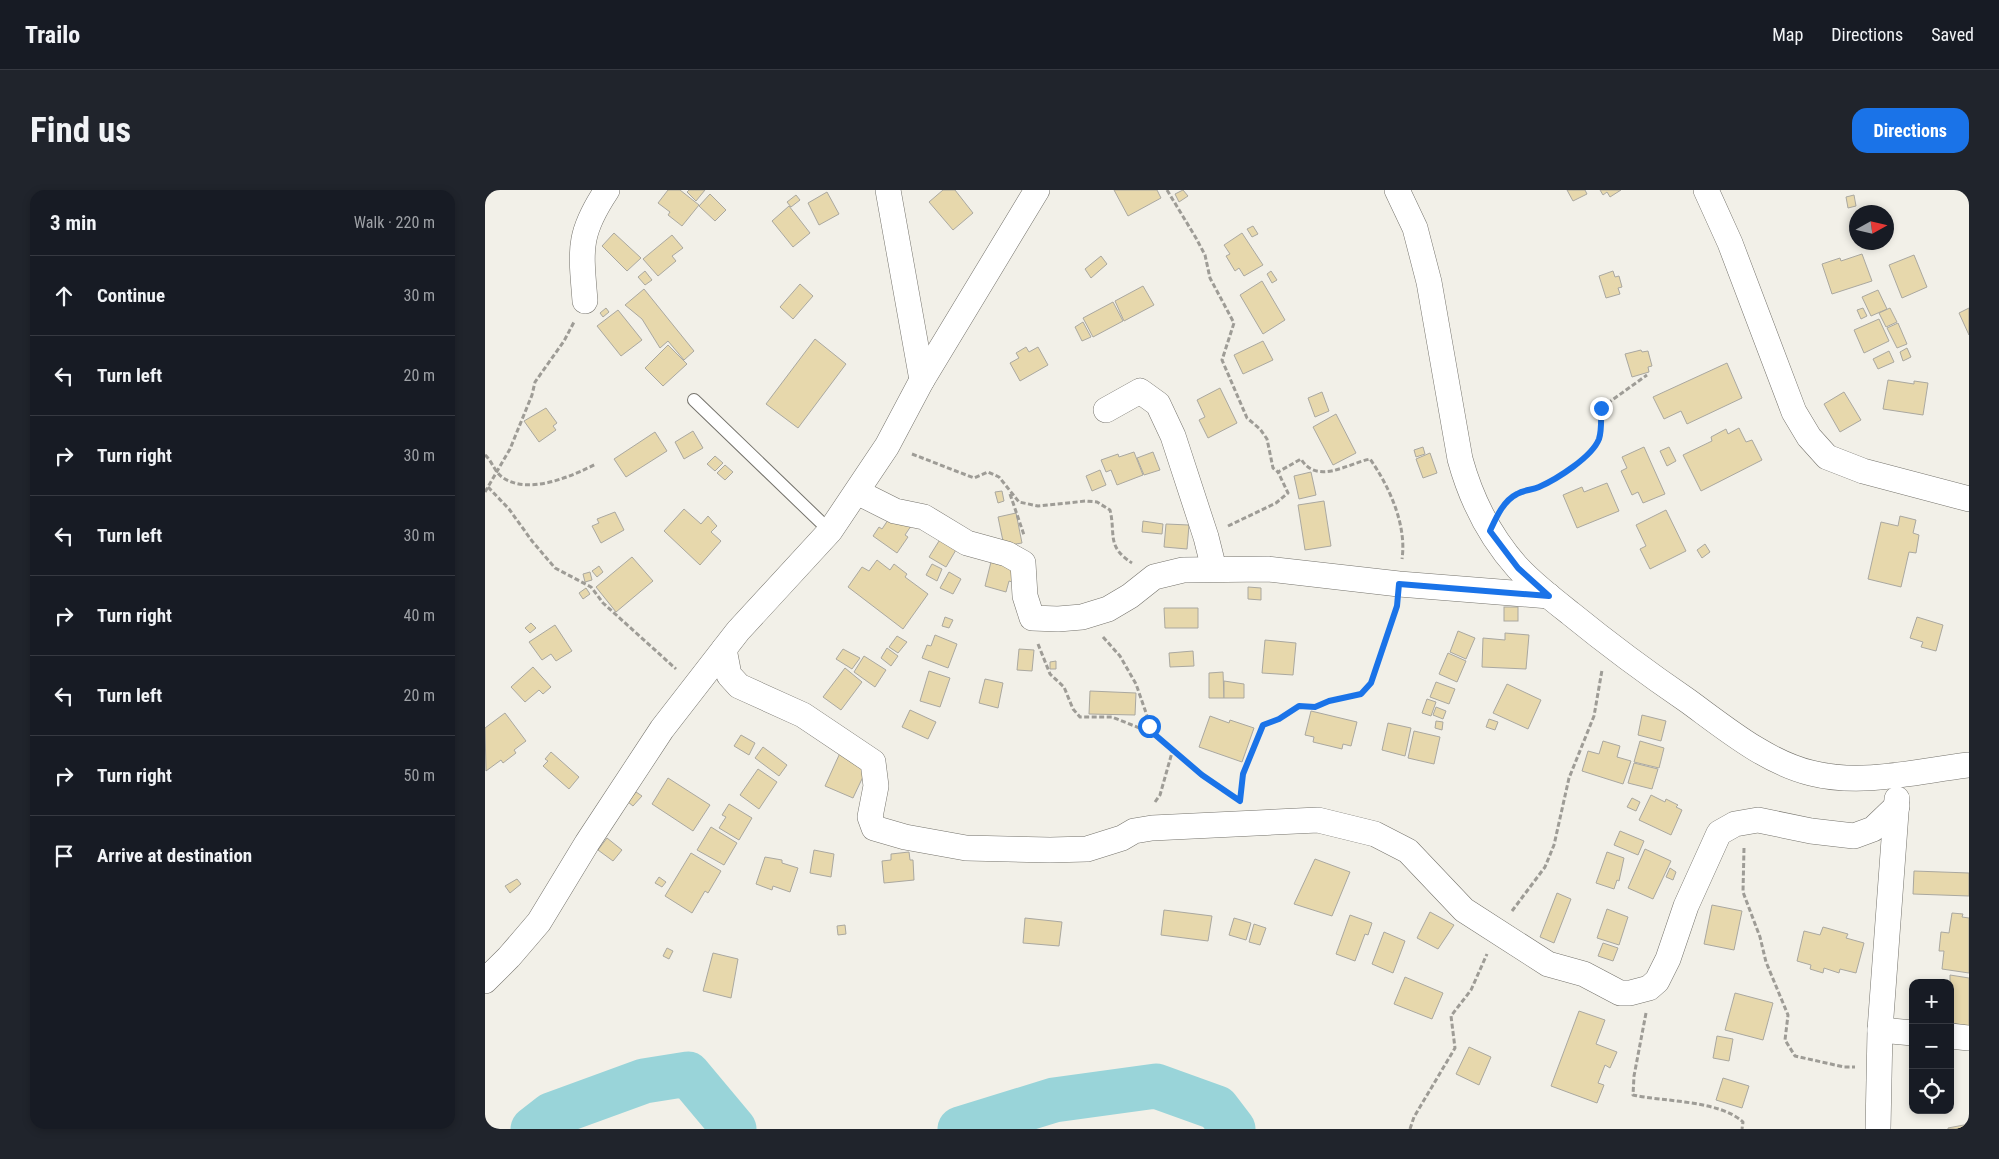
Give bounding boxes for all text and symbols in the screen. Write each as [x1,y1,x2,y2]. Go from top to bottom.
text: Trailo [25,21,80,49]
text: Map [1772,24,1803,45]
text: Directions [1831,24,1903,45]
text: Saved [1931,24,1974,45]
button: Directions [1852,108,1969,153]
text: Find us [30,110,131,151]
north arrow [1849,205,1894,250]
text: 3 min [50,211,97,235]
text: Walk · 220 m [354,213,435,232]
icon: ahead [50,282,78,310]
text: Continue [97,284,165,307]
text: 30 m [403,286,435,305]
icon: left [50,362,78,390]
text: Turn left [97,364,162,387]
text: 20 m [403,366,435,385]
route end [1590,397,1613,420]
icon: right [50,442,78,470]
text: Turn right [97,444,172,467]
text: 30 m [403,446,435,465]
icon: left [50,522,78,550]
text: Turn left [97,524,162,547]
text: 30 m [403,526,435,545]
icon: right [50,602,78,630]
text: Turn right [97,604,172,627]
text: 40 m [403,606,435,625]
icon: left [50,682,78,710]
text: Turn left [97,684,162,707]
text: 20 m [403,686,435,705]
route start [1138,715,1161,738]
icon: right [50,762,78,790]
text: Turn right [97,764,172,787]
text: 50 m [403,766,435,785]
icon: arrive [50,842,78,870]
text: Arrive at destination [97,844,252,867]
map controls [1909,979,1954,1114]
button: + [1909,979,1954,1024]
button: − [1909,1024,1954,1069]
button: locate [1909,1069,1954,1114]

